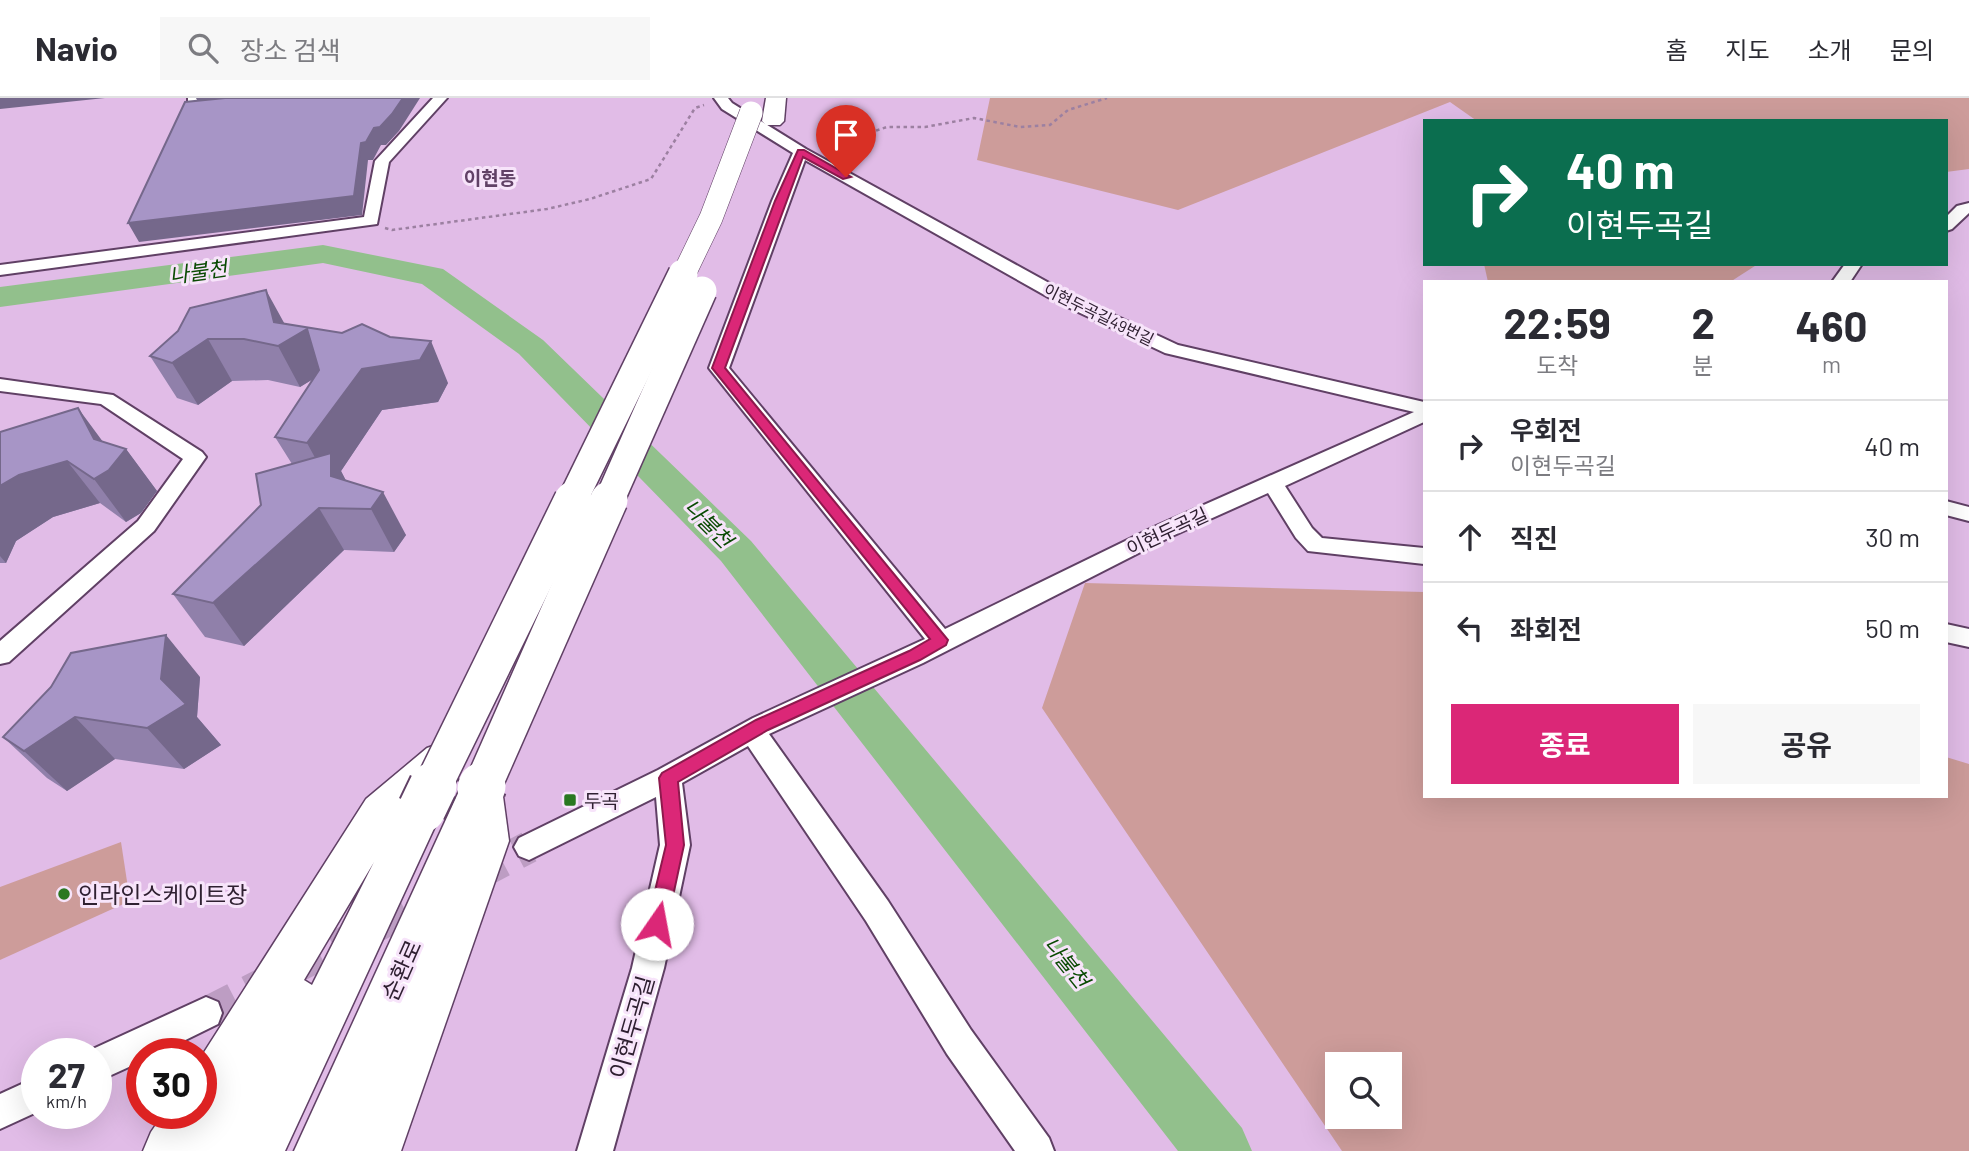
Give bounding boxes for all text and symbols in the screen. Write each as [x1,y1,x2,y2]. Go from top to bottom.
search box [160,17,650,80]
text: Navio [35,28,118,68]
icon: search [184,29,222,67]
text: 장소 검색 [240,34,341,65]
text: 홈 [1665,35,1687,64]
text: 지도 [1725,35,1770,64]
text: 소개 [1808,35,1852,64]
text: 문의 [1890,35,1934,64]
pin [816,105,876,177]
icon: arrive [827,116,865,154]
text: 40 m [1566,140,1674,199]
icon: right [1451,147,1542,238]
district label: 이현동 [464,166,516,189]
text: 이현두곡길 [1566,205,1713,243]
water label: 나불천 [168,254,231,287]
street label: 이현두곡길49번길 [1041,279,1157,349]
text: 22:59 [1504,297,1611,347]
text: 2 [1691,297,1715,347]
text: 460 [1796,300,1867,350]
text: m [1822,350,1841,378]
text: 도착 [1536,351,1578,379]
text: 분 [1693,351,1714,379]
text: 우회전 [1510,414,1582,445]
icon: right [1451,427,1489,465]
text: 40 m [1864,430,1920,461]
text: 이현두곡길 [1510,451,1616,479]
water label: 나불천 [680,494,740,554]
street label: 이현두곡길 [1123,502,1211,560]
icon: ahead [1451,518,1489,556]
text: 30 m [1865,521,1920,552]
text: 직진 [1510,522,1558,553]
icon: left [1451,609,1489,647]
text: 50 m [1865,612,1920,643]
text: 좌회전 [1510,613,1582,644]
button: 종료 [1451,704,1679,784]
button: 공유 [1693,704,1920,784]
place label: 두곡 [584,789,619,812]
marker: 두곡 [562,792,578,808]
place label: 인라인스케이트장 [78,880,247,908]
marker: 인라인스케이트장 [56,886,72,902]
position arrow [620,887,694,961]
water label: 나불천 [1039,932,1097,994]
street label: 순환로 [375,935,427,1005]
street label: 이현두곡길 [603,972,659,1082]
speed limit sign: 30 [126,1038,217,1129]
map controls [1325,1052,1402,1129]
button: search [1325,1052,1402,1129]
text: 27 [48,1053,85,1095]
text: km/h [46,1090,87,1112]

